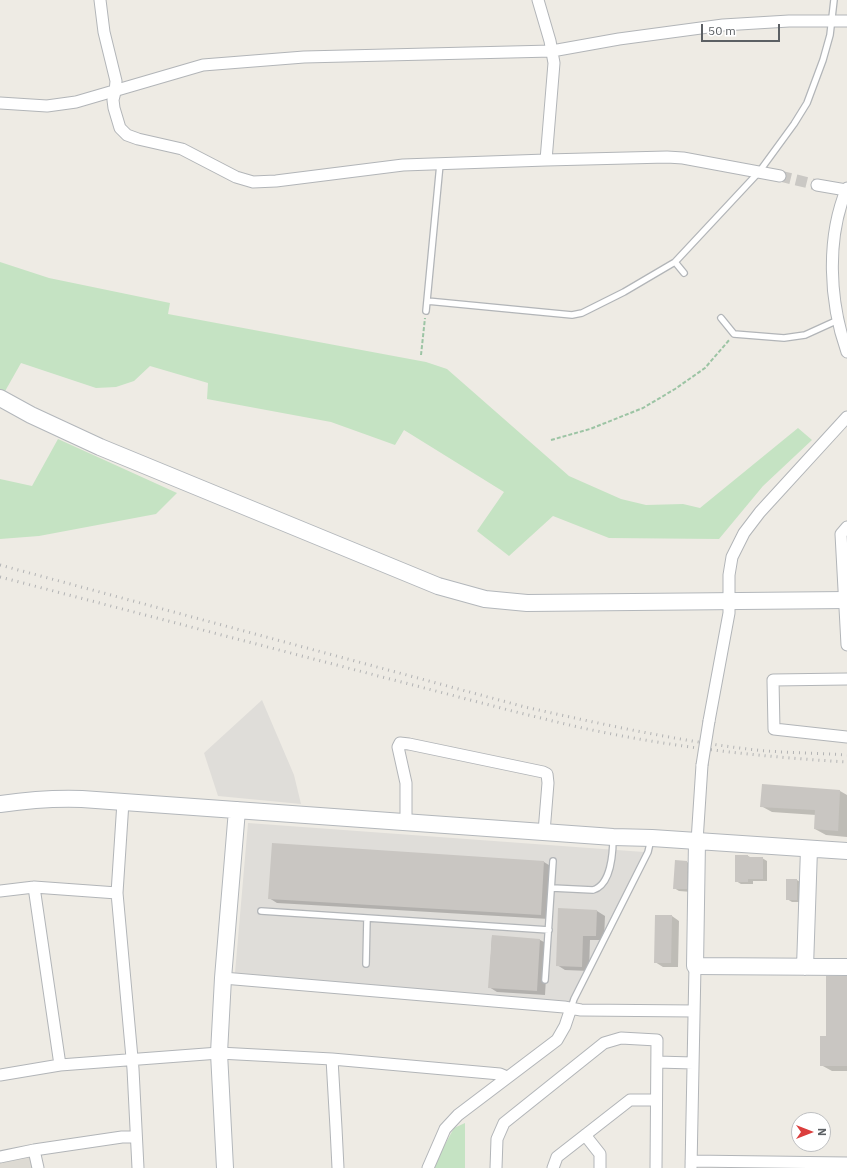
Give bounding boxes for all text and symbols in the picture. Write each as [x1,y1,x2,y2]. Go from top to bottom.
scale bar [703,16,782,42]
text: 50 m [708,23,736,38]
north arrow [791,1112,831,1152]
text: N [815,1128,829,1136]

